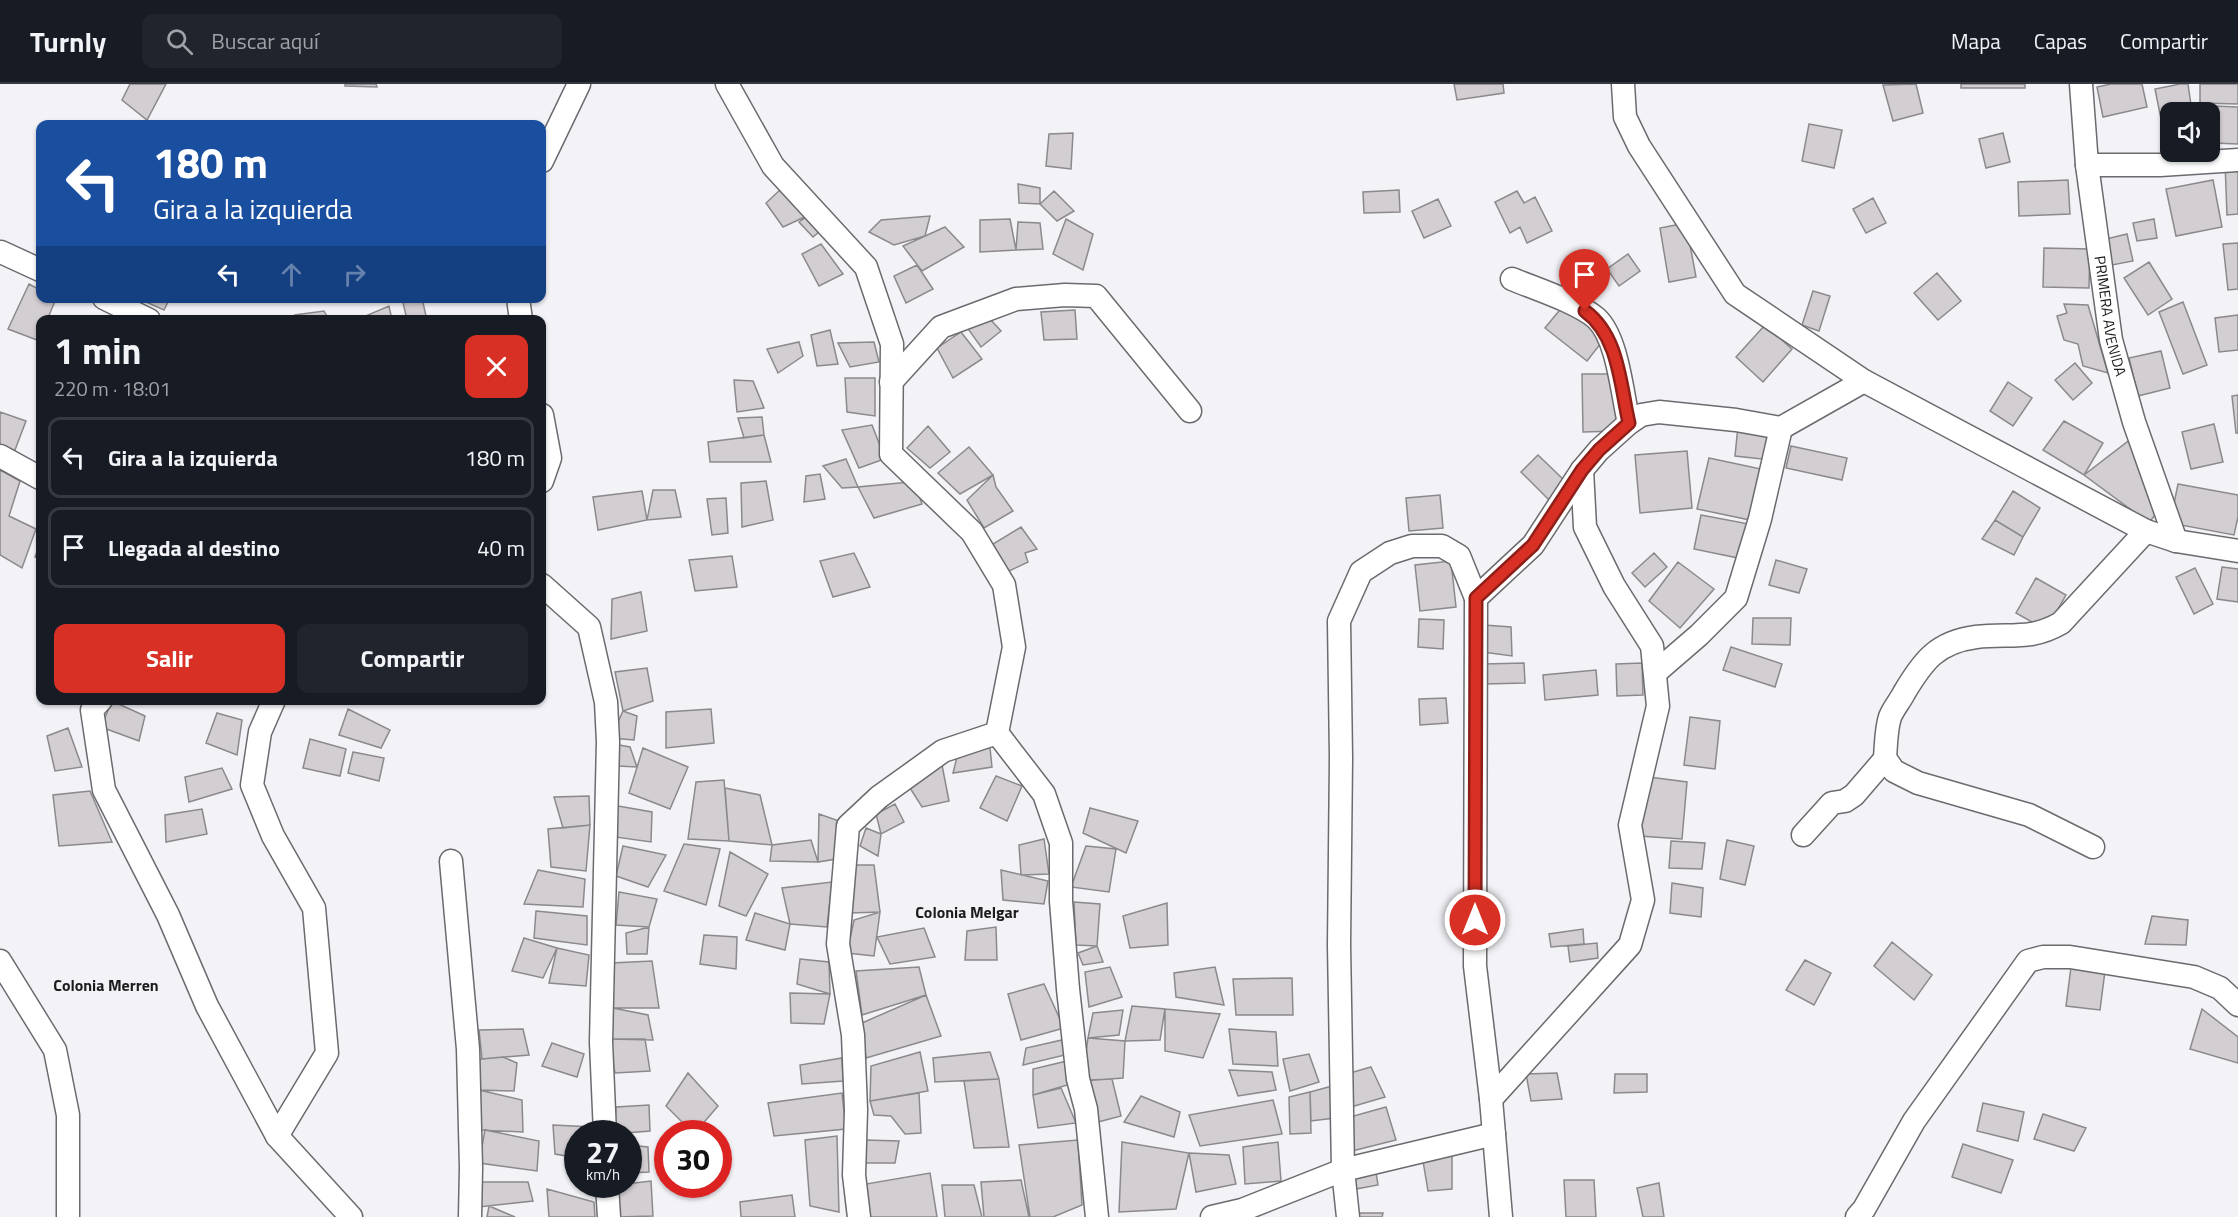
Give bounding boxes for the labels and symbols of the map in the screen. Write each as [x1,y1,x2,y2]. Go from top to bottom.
pin [1559,249,1610,311]
street label: PRIMERA AVENIDA [2089,254,2133,379]
position arrow [1443,888,1507,952]
district label: Colonia Melgar [915,900,1019,924]
district label: Colonia Merren [53,973,159,997]
speed limit sign: 30 [654,1120,732,1198]

